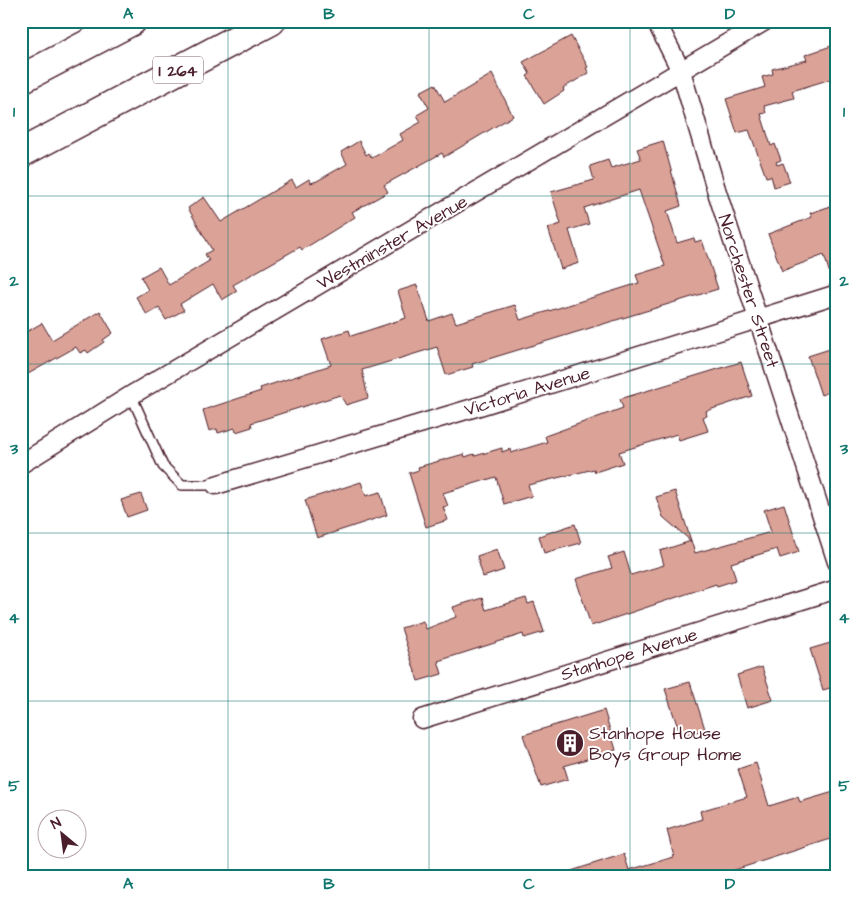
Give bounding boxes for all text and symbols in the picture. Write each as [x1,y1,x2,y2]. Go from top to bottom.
text: A [123,3,134,25]
text: B [323,3,335,25]
text: C [523,3,535,25]
text: D [725,3,736,25]
road number: I 264 [153,56,203,84]
text: 1 [13,101,16,123]
text: 1 [843,101,846,123]
street label: Westminster Avenue [312,189,473,296]
street label: Norchester Street [712,211,785,372]
text: 2 [8,270,19,292]
text: 2 [838,270,849,292]
street label: Victoria Avenue [461,360,593,422]
text: 3 [9,438,19,460]
text: 3 [839,438,849,460]
text: 4 [9,607,20,629]
text: 4 [839,607,850,629]
street label: Stanhope Avenue [558,622,701,687]
place label: Stanhope House Boys Group Home [589,721,742,768]
building icon: Stanhope House Boys Group Home [555,728,585,758]
text: 5 [8,775,20,797]
text: 5 [838,775,850,797]
north arrow [38,810,88,860]
text: N [47,813,65,834]
text: A [123,873,134,895]
text: B [323,873,335,895]
text: C [523,873,535,895]
text: D [725,873,736,895]

